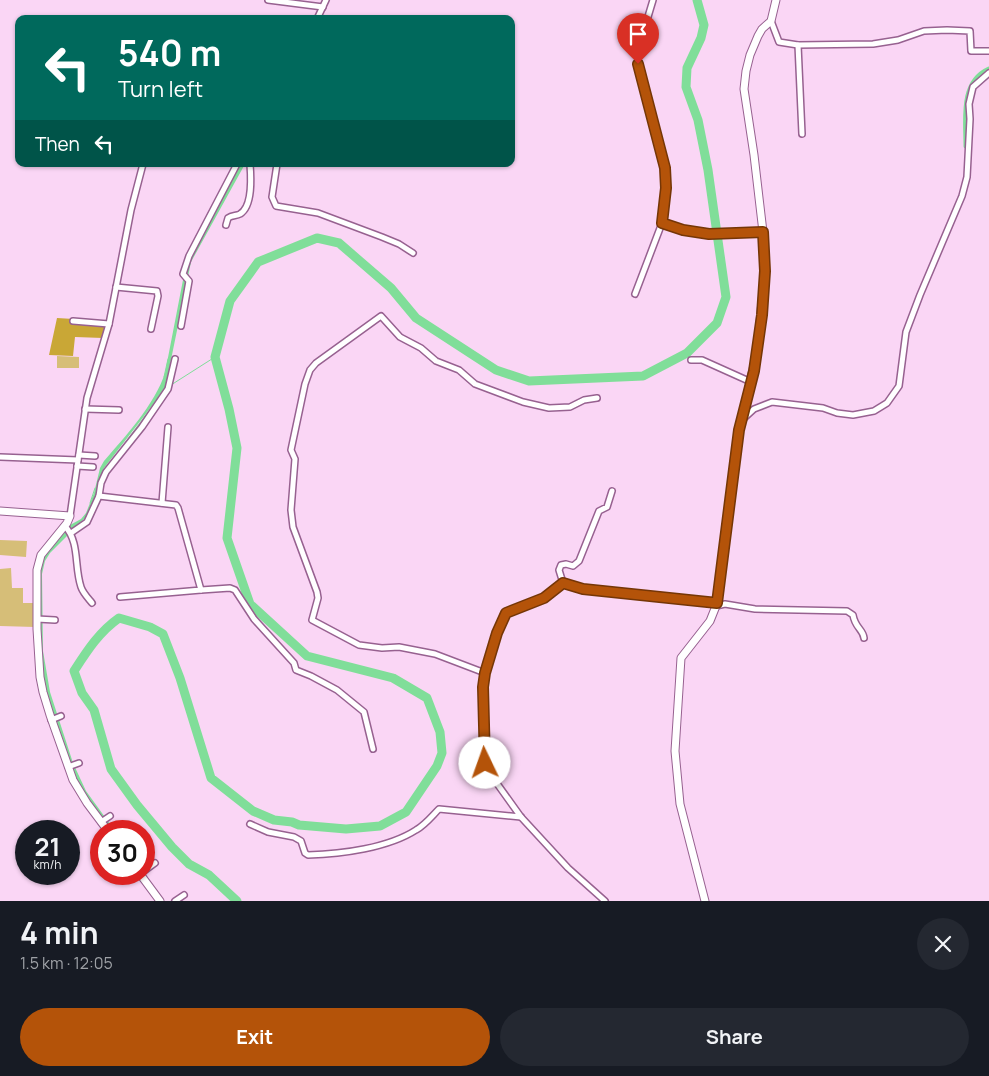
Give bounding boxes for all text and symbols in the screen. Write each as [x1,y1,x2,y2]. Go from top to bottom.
pin [617,13,659,64]
icon: arrive [624,20,652,48]
text: 540 m [118,29,221,77]
icon: left [35,35,100,100]
text: Turn left [118,74,203,104]
icon: left [90,130,118,158]
text: Then [35,131,80,157]
position arrow [458,736,510,788]
speed limit sign: 30 [90,820,155,885]
text: 21 [35,829,60,864]
text: km/h [34,856,61,873]
text: 4 min [20,912,98,953]
button: close [917,918,969,970]
text: 1.5 km · 12:05 [20,952,113,974]
button: Exit [20,1008,490,1066]
button: Share [500,1008,969,1066]

